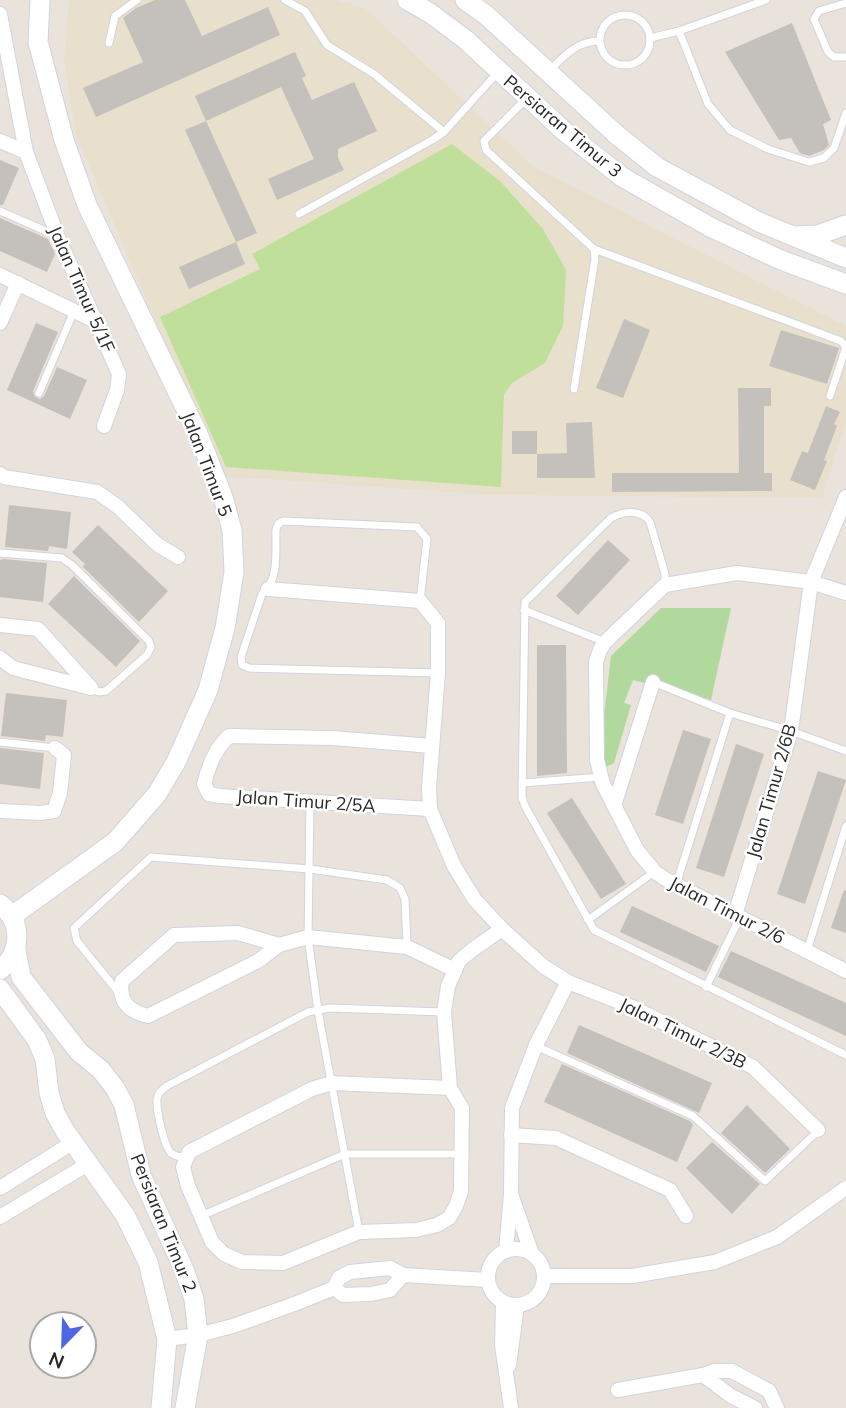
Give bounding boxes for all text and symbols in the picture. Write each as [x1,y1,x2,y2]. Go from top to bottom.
street label: Persiaran Timur 3 [499,70,627,182]
street label: Jalan Timur 5/1F [44,222,120,356]
street label: Jalan Timur 5 [176,408,238,520]
street label: Jalan Timur 2/6B [741,721,801,861]
street label: Jalan Timur 2/5A [236,785,376,817]
street label: Jalan Timur 2/6 [665,871,789,949]
street label: Jalan Timur 2/3B [616,992,750,1074]
street label: Persiaran Timur 2 [126,1150,202,1296]
north arrow [28,1310,98,1380]
text: N [45,1347,68,1374]

